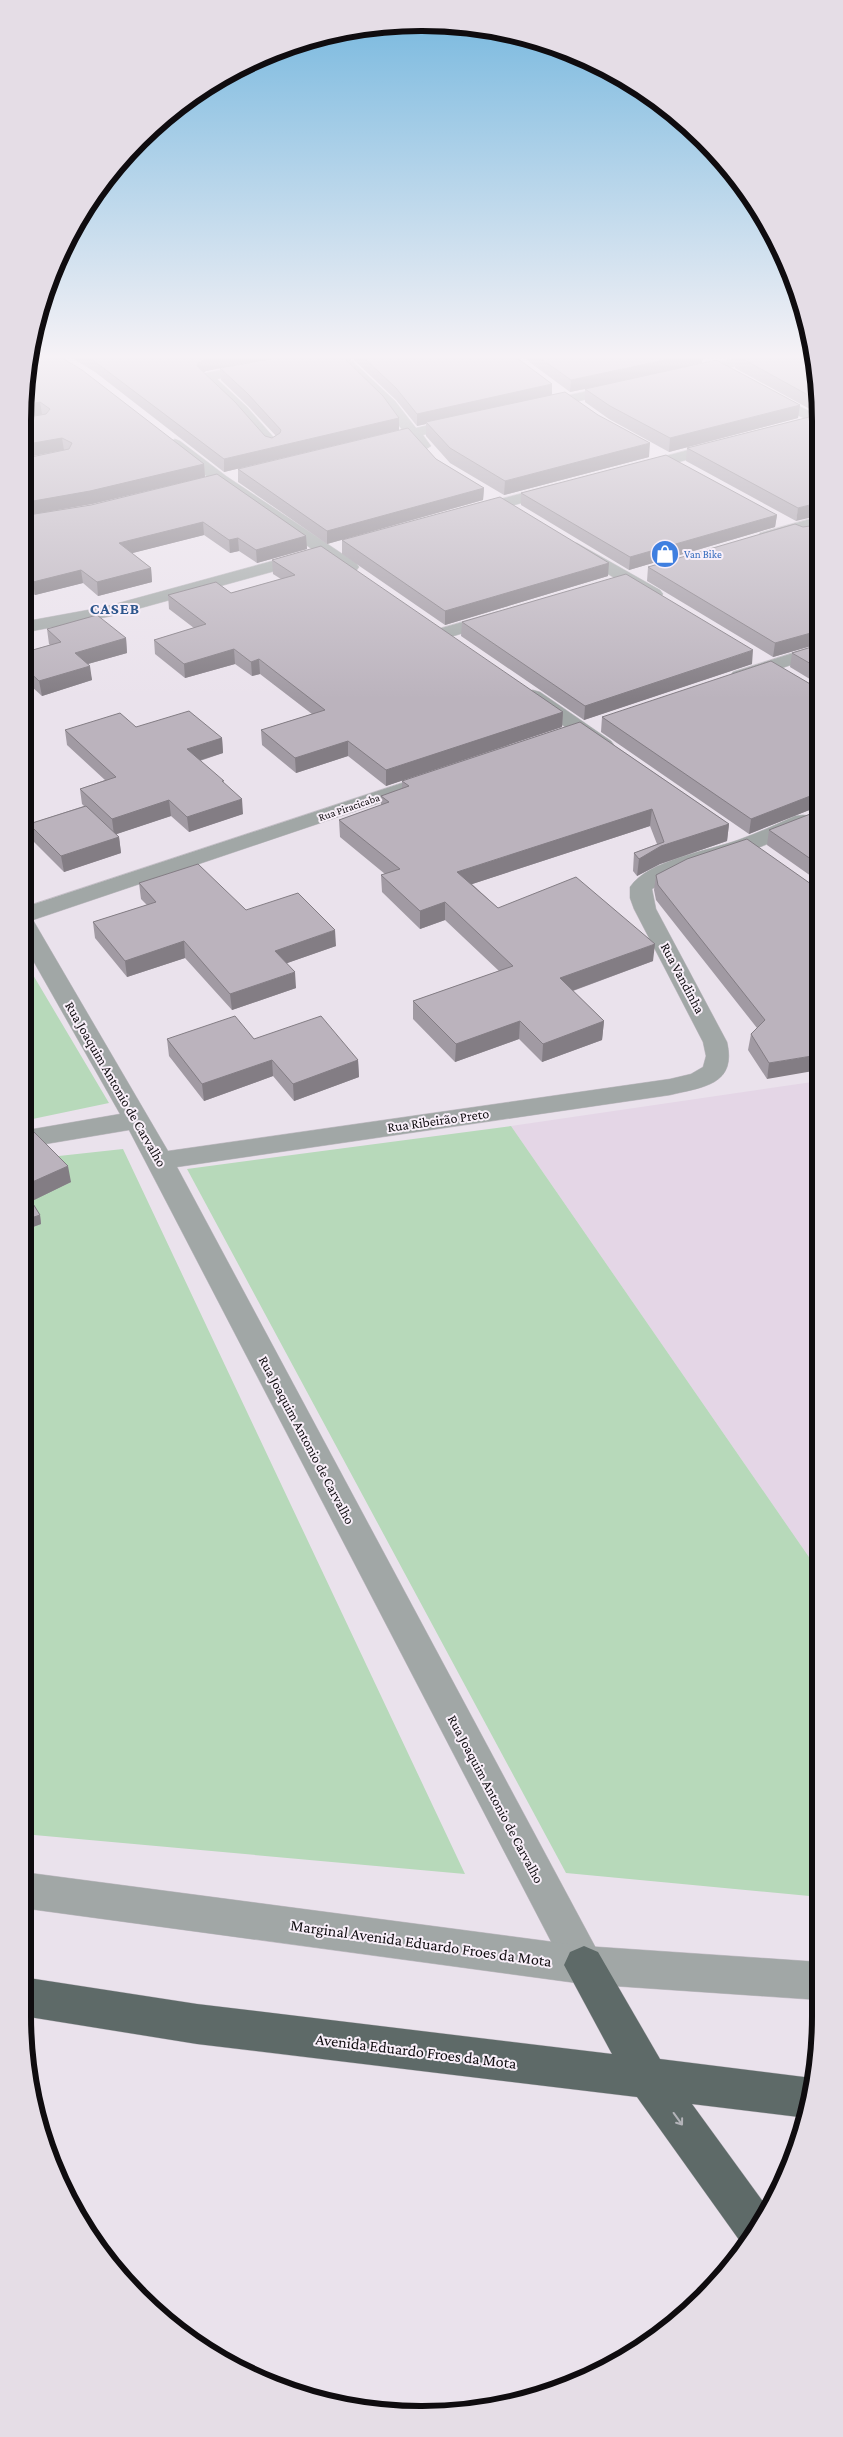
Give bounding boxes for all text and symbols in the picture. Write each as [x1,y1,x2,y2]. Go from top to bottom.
shop icon: Van Bike [650,539,680,569]
place label: Van Bike [684,548,722,560]
district label: CASEB [90,600,140,617]
street label: Rua Piracicaba [317,791,381,823]
street label: Rua Vandinha [658,940,709,1017]
street label: Rua Joaquim Antonio de Carvalho [62,998,170,1170]
street label: Rua Ribeirão Preto [386,1105,490,1135]
street label: Rua Joaquim Antonio de Carvalho [256,1353,358,1527]
street label: Rua Joaquim Antonio de Carvalho [445,1712,547,1886]
street label: Marginal Avenida Eduardo Froes da Mota [289,1916,553,1971]
street label: Avenida Eduardo Froes da Mota [315,2030,518,2072]
one-way arrow [673,2112,683,2126]

